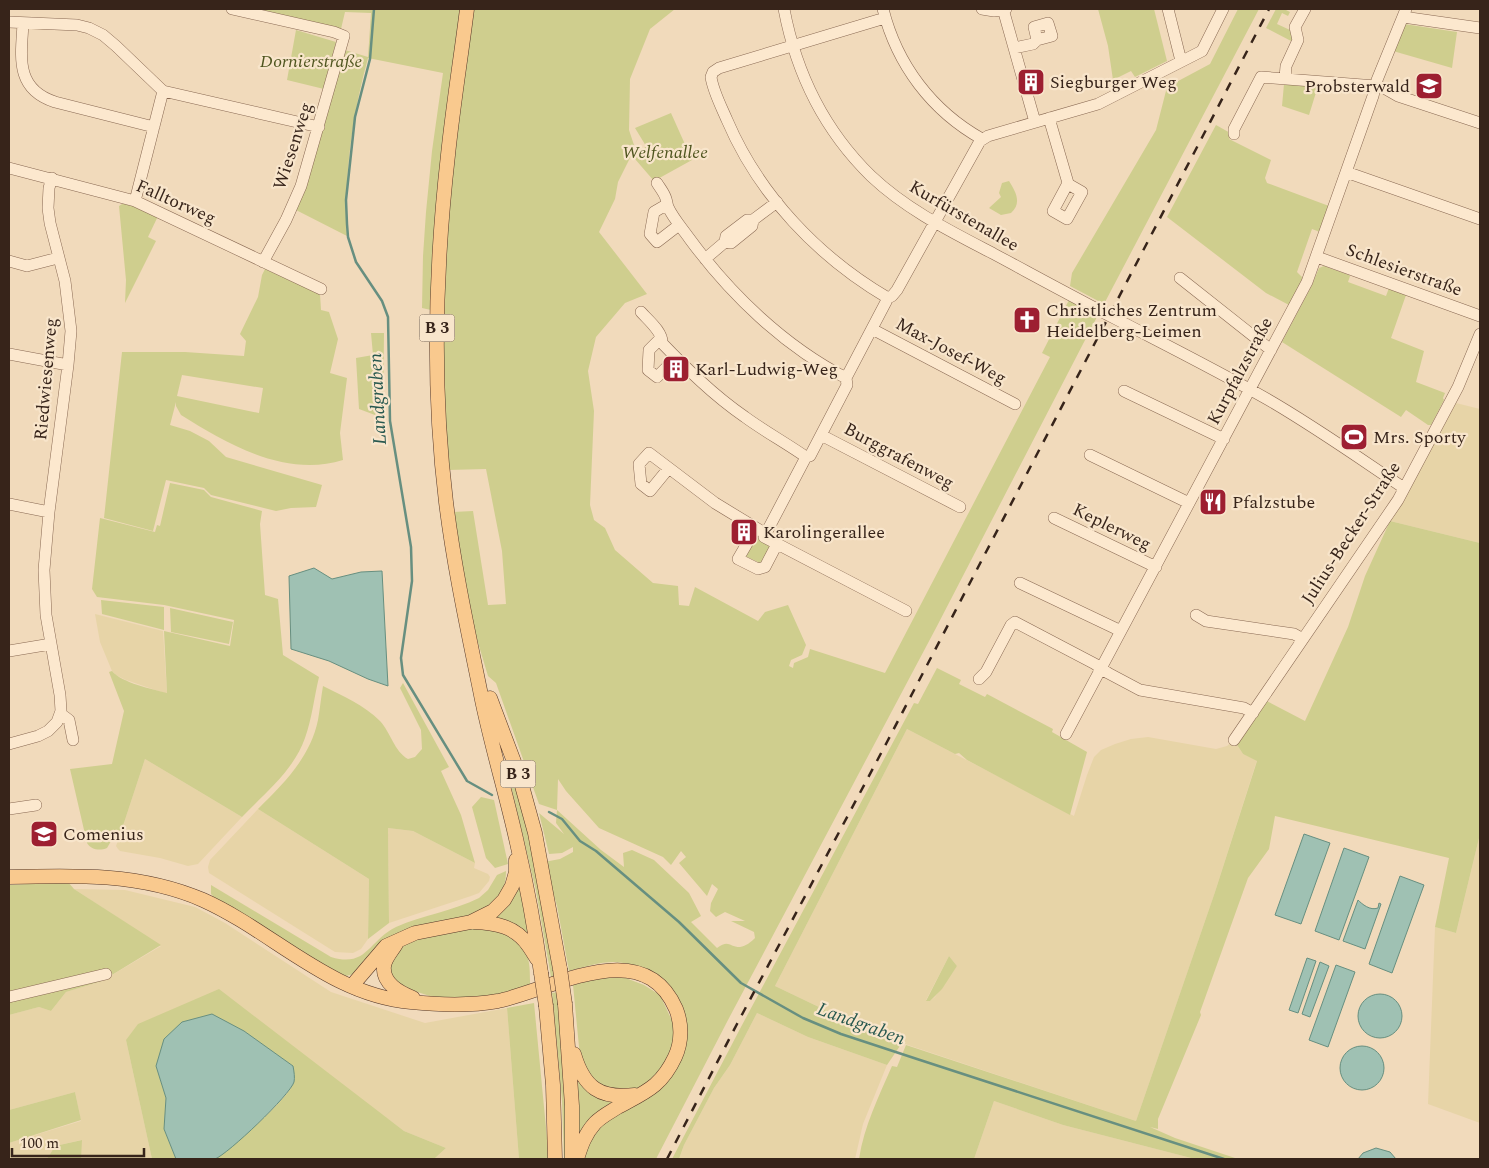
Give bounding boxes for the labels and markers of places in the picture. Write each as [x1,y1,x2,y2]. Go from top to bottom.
building icon: Siegburger Weg [1016,67,1046,97]
place label: Siegburger Weg [1050,69,1177,96]
school or university icon: Probsterwald [1414,71,1444,101]
place label: Probsterwald [1304,73,1410,100]
place label: Christliches Zentrum Heidelberg-Leimen [1046,297,1217,345]
church icon: Christliches Zentrum Heidelberg-Leimen [1012,305,1042,335]
building icon: Karl-Ludwig-Weg [661,354,691,384]
place label: Karl-Ludwig-Weg [695,356,838,383]
sports icon: Mrs. Sporty [1339,422,1369,452]
place label: Mrs. Sporty [1373,424,1467,451]
restaurant icon: Pfalzstube [1198,487,1228,517]
place label: Pfalzstube [1232,489,1315,516]
building icon: Karolingerallee [729,517,759,547]
place label: Karolingerallee [763,519,885,546]
school or university icon: Comenius [29,819,59,849]
place label: Comenius [63,821,144,848]

